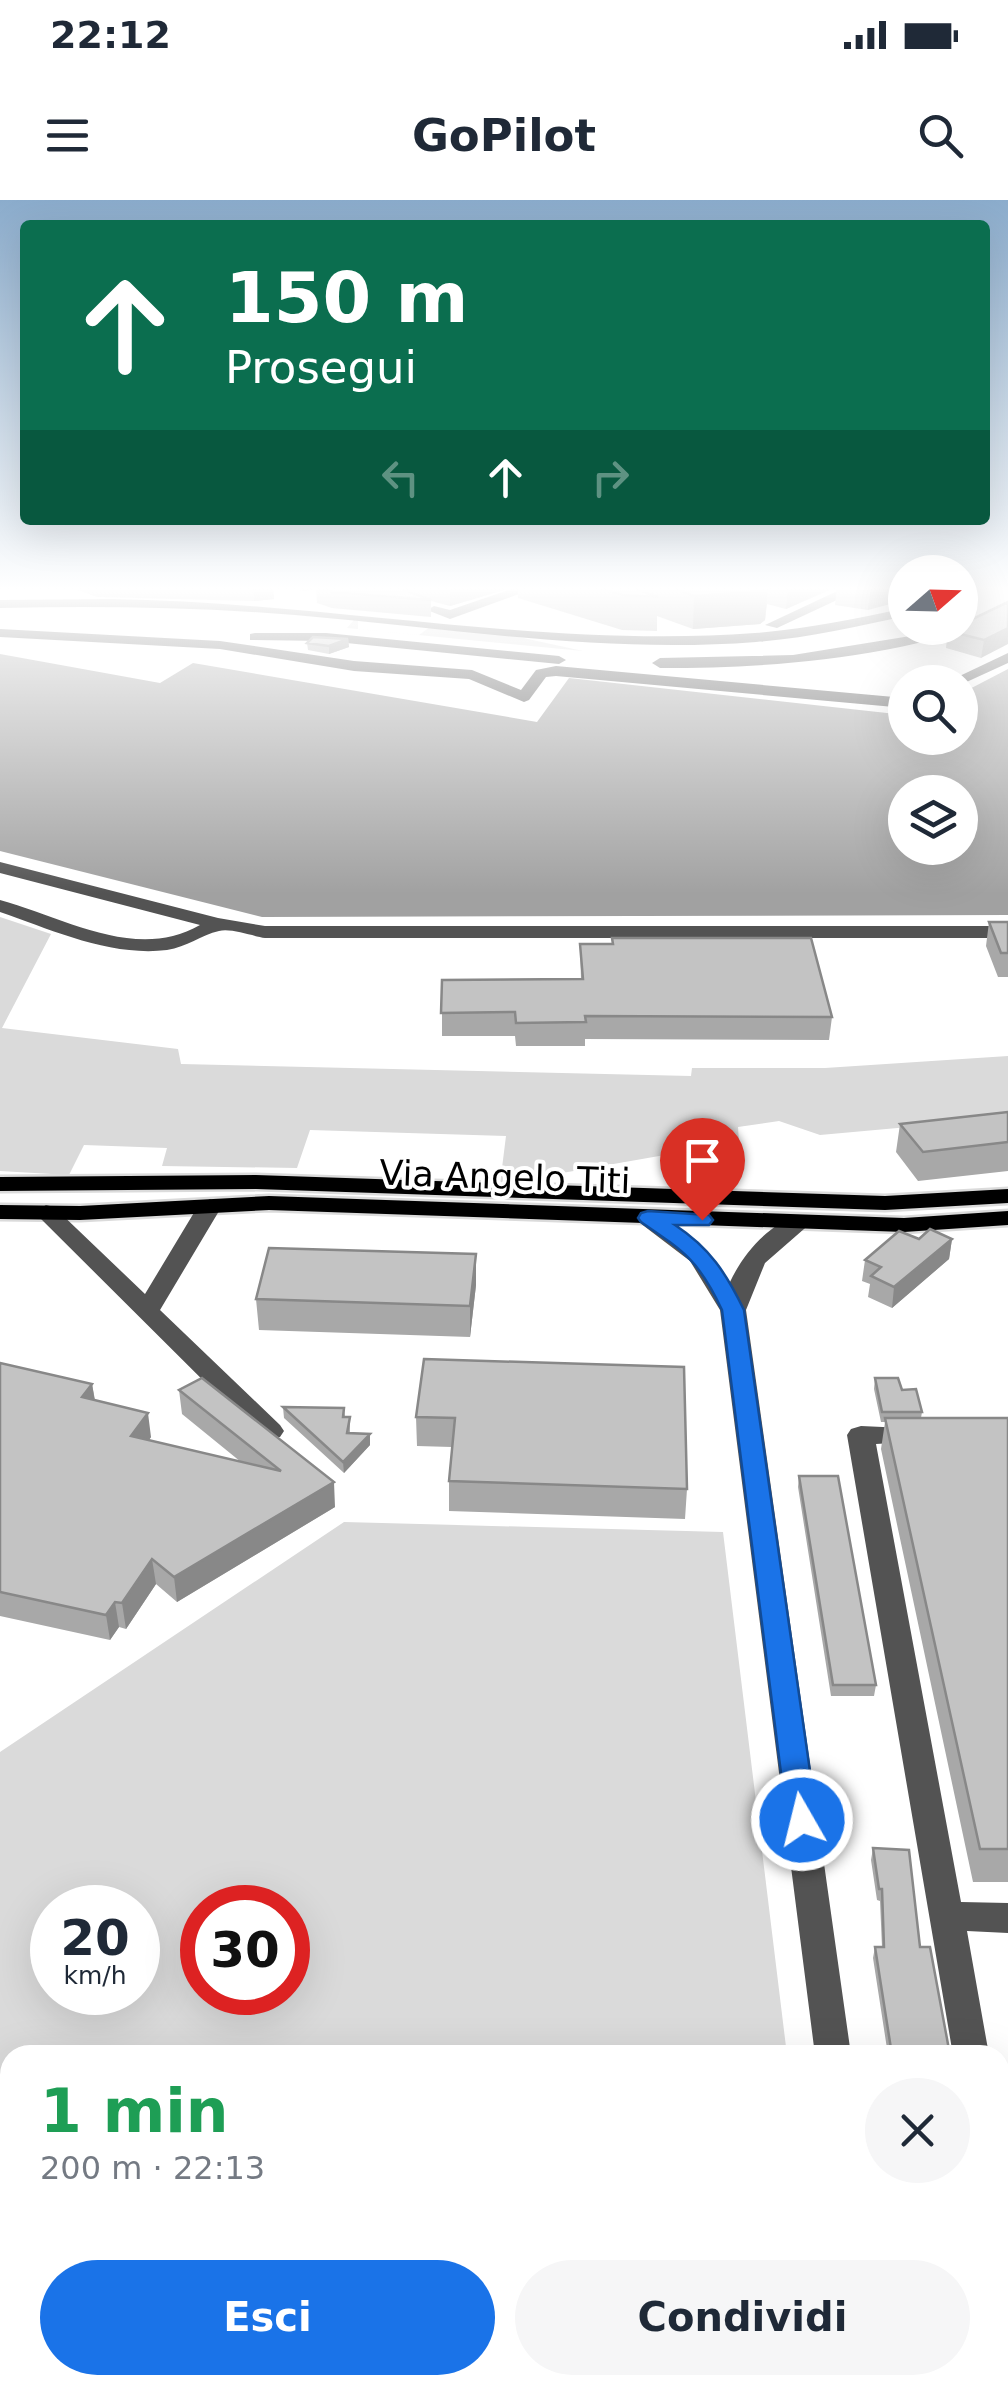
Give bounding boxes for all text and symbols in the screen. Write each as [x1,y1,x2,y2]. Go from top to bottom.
text: 22:12 [50,13,171,57]
icon: menu [40,108,95,163]
icon: search [913,108,968,163]
text: GoPilot [412,109,596,162]
text: 150 m [225,257,468,339]
icon: ahead [60,260,190,390]
text: Prosegui [225,341,417,394]
icon: left [373,450,428,505]
icon: ahead [478,450,533,505]
icon: right [583,450,638,505]
north arrow [888,555,978,645]
map controls [888,555,978,865]
button: search [888,665,978,755]
button: layers [888,775,978,865]
pin [660,1118,745,1221]
icon: arrive [675,1133,730,1188]
street label: Via Angelo Titi [379,1153,631,1201]
position arrow [750,1768,854,1872]
speed limit sign: 30 [180,1885,310,2015]
text: 20 [60,1909,130,1967]
text: km/h [63,1961,127,1990]
text: 1 min [40,2076,228,2146]
button: close [865,2078,970,2183]
text: 200 m · 22:13 [40,2149,265,2187]
button: Esci [40,2260,495,2375]
button: Condividi [515,2260,970,2375]

